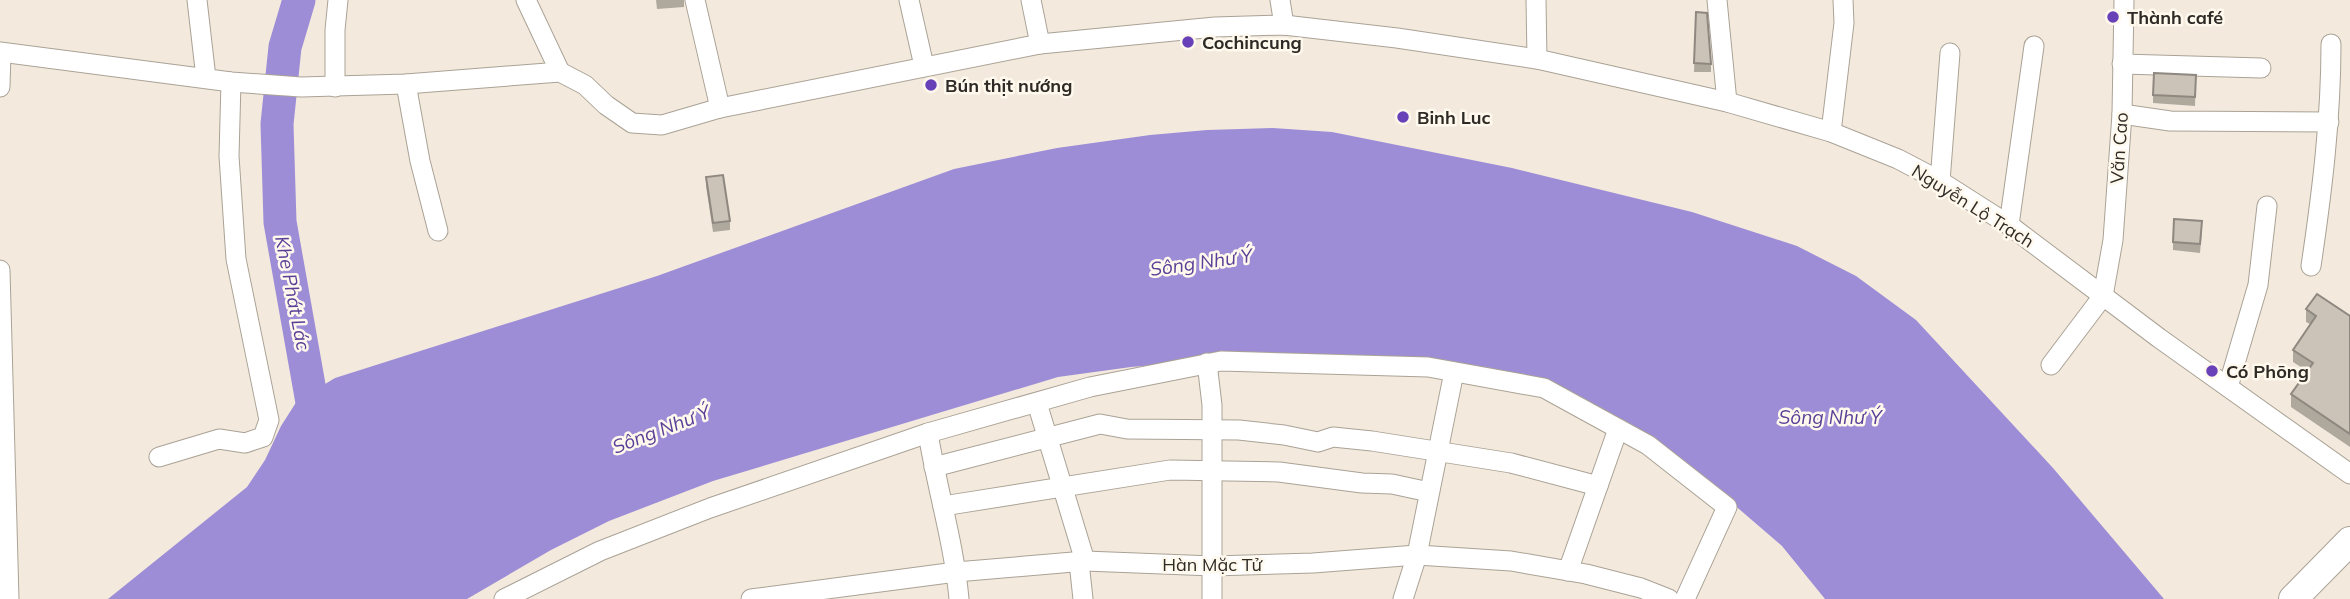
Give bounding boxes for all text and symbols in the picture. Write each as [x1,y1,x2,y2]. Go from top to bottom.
place label: Thành café [2127,6,2223,29]
marker: Thành café [2105,9,2121,25]
place label: Cochincung [1202,31,1302,54]
marker: Cochincung [1180,34,1196,50]
place label: Bún thịt nướng [945,74,1072,97]
marker: Bún thịt nướng [923,77,939,93]
place label: Binh Luc [1417,106,1490,129]
marker: Binh Luc [1395,109,1411,125]
street label: Văn Cao [2105,111,2133,185]
street label: Nguyễn Lộ Trạch [1907,159,2039,253]
water label: Khe Phát Lác [270,234,316,353]
water label: Sông Như Ý [1148,243,1256,281]
place label: Có Phōng [2226,360,2309,383]
marker: Có Phōng [2204,363,2220,379]
water label: Sông Như Ý [609,398,716,459]
water label: Sông Như Ý [1778,405,1884,429]
street label: Hàn Mặc Tử [1162,553,1263,576]

